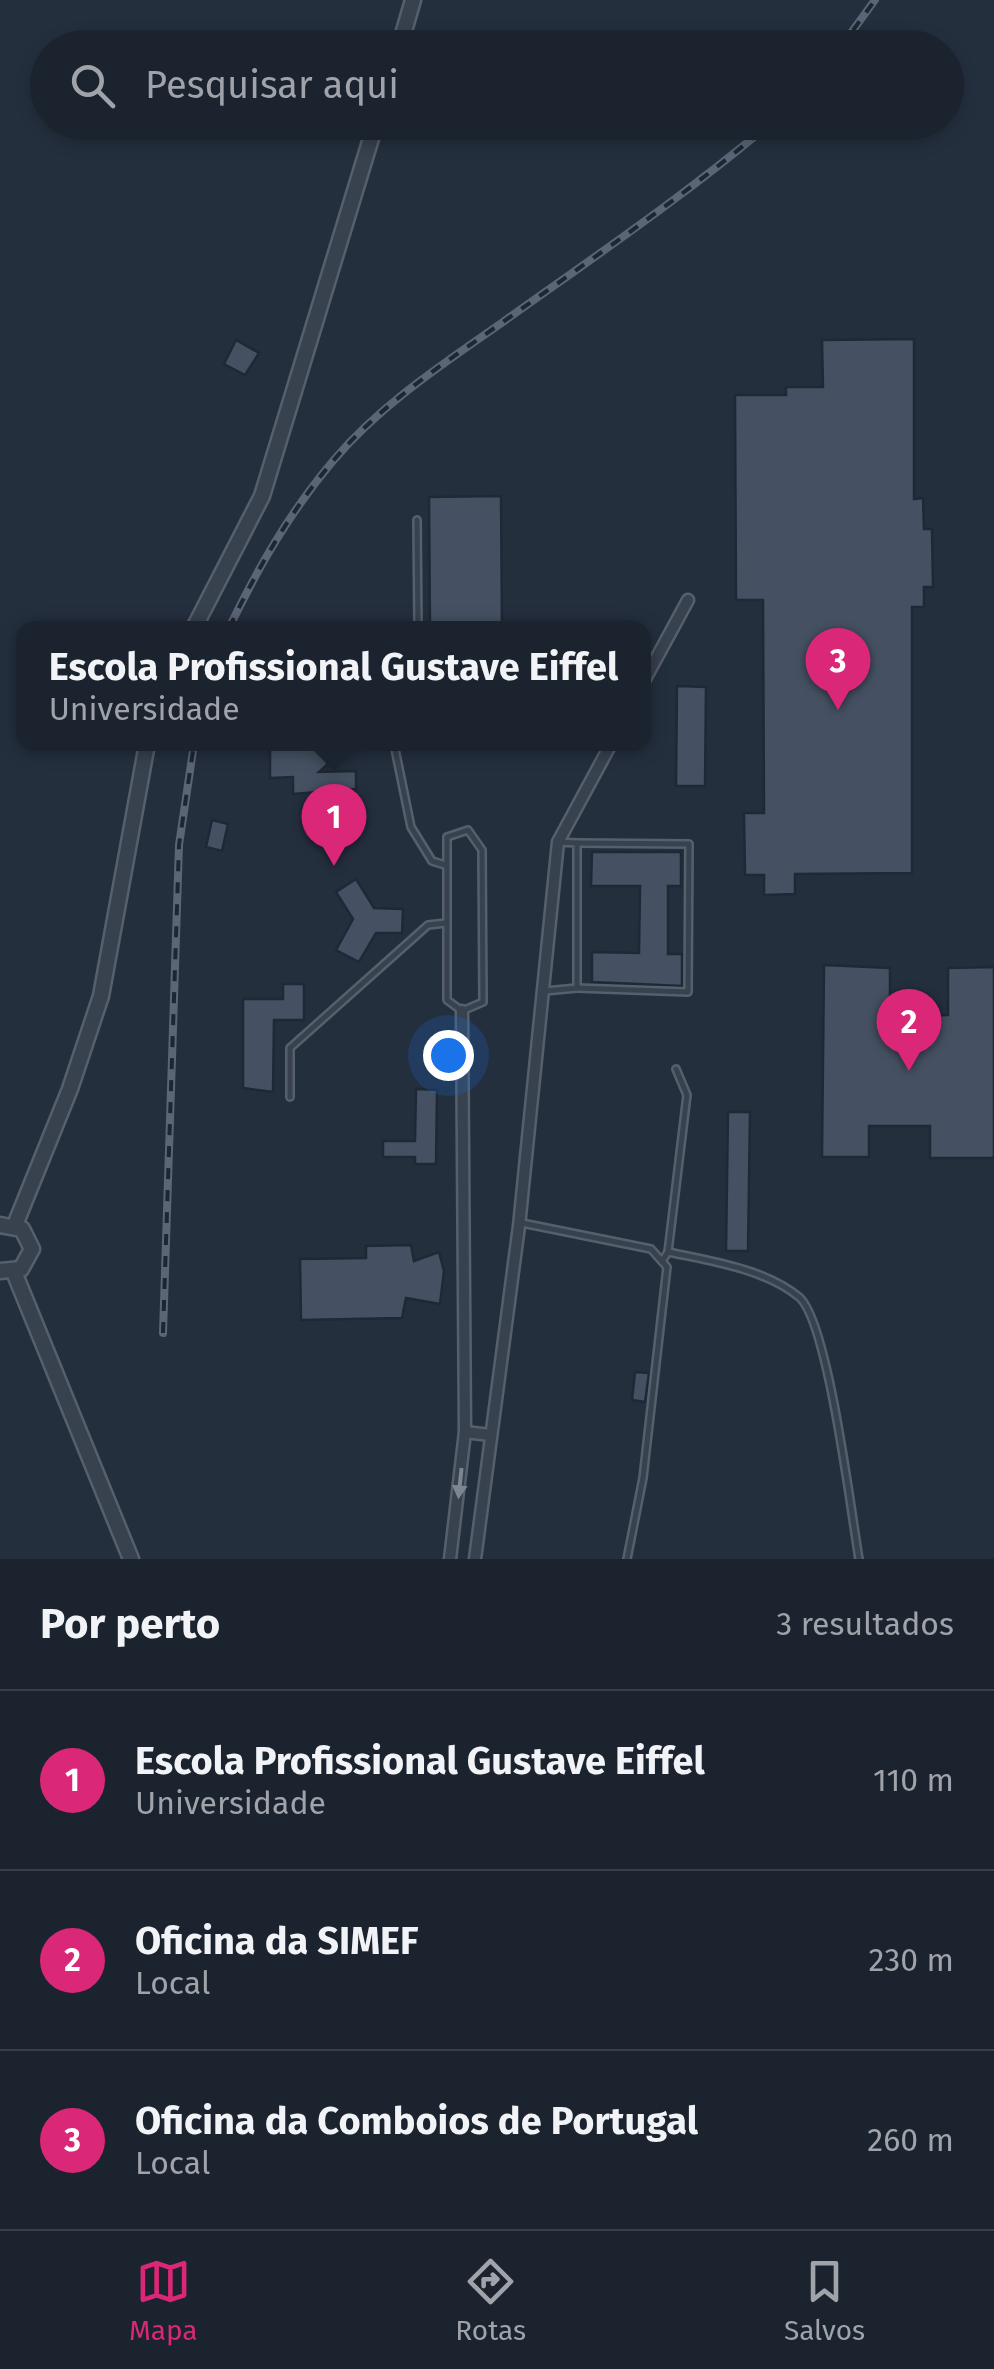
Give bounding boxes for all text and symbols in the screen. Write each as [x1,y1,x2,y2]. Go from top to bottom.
search box [30,30,964,140]
icon: search [65,58,120,113]
text: Pesquisar aqui [145,62,399,108]
popup [16,621,651,751]
pin: 3 [806,628,870,710]
text: Escola Profissional Gustave Eiffel [49,644,618,690]
text: Universidade [49,690,240,728]
pin: 1 [302,784,366,866]
pin: 2 [876,988,942,1071]
your location [423,1030,474,1081]
one-way arrow [451,1468,467,1499]
text: Por perto [40,1599,220,1649]
text: 3 resultados [776,1605,954,1643]
text: Escola Profissional Gustave Eiffel [135,1738,705,1784]
text: 1 [65,1761,80,1799]
text: 110 m [873,1761,954,1799]
text: Universidade [135,1784,326,1822]
text: Oficina da SIMEF [135,1918,419,1964]
text: 2 [64,1941,81,1979]
text: 230 m [869,1941,954,1979]
text: Local [135,1964,210,2002]
text: Oficina da Comboios de Portugal [135,2098,698,2144]
text: 3 [64,2121,81,2159]
text: 260 m [867,2121,954,2159]
text: Local [135,2144,210,2182]
tab: Mapa [129,2254,198,2347]
tab: Rotas [455,2254,526,2347]
tab: Salvos [784,2254,865,2347]

